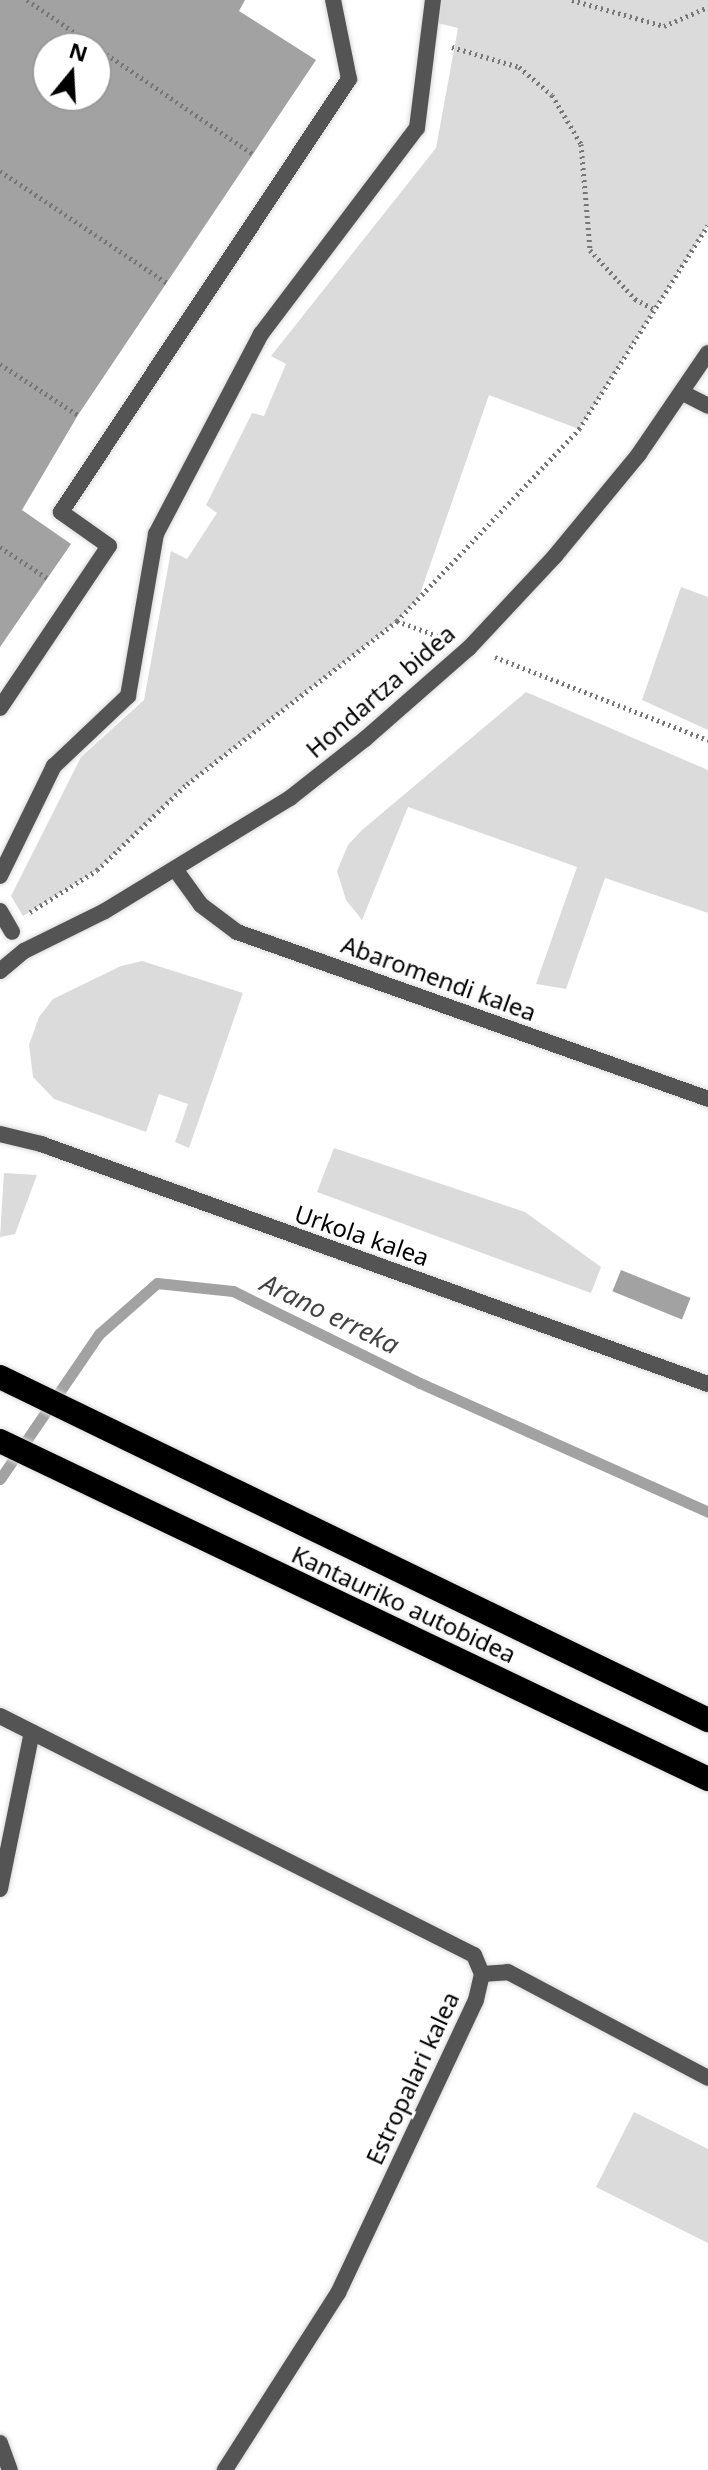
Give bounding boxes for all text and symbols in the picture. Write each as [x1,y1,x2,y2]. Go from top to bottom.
north arrow [32,32,112,112]
text: N [66,34,92,68]
street label: Hondartza bidea [300,619,460,763]
street label: Abaromendi kalea [338,929,540,1027]
street label: Urkola kalea [291,1199,433,1271]
water label: Arano erreka [256,1267,404,1361]
street label: Kantauriko autobidea [287,1539,521,1669]
street label: Estropalari kalea [359,1987,465,2169]

